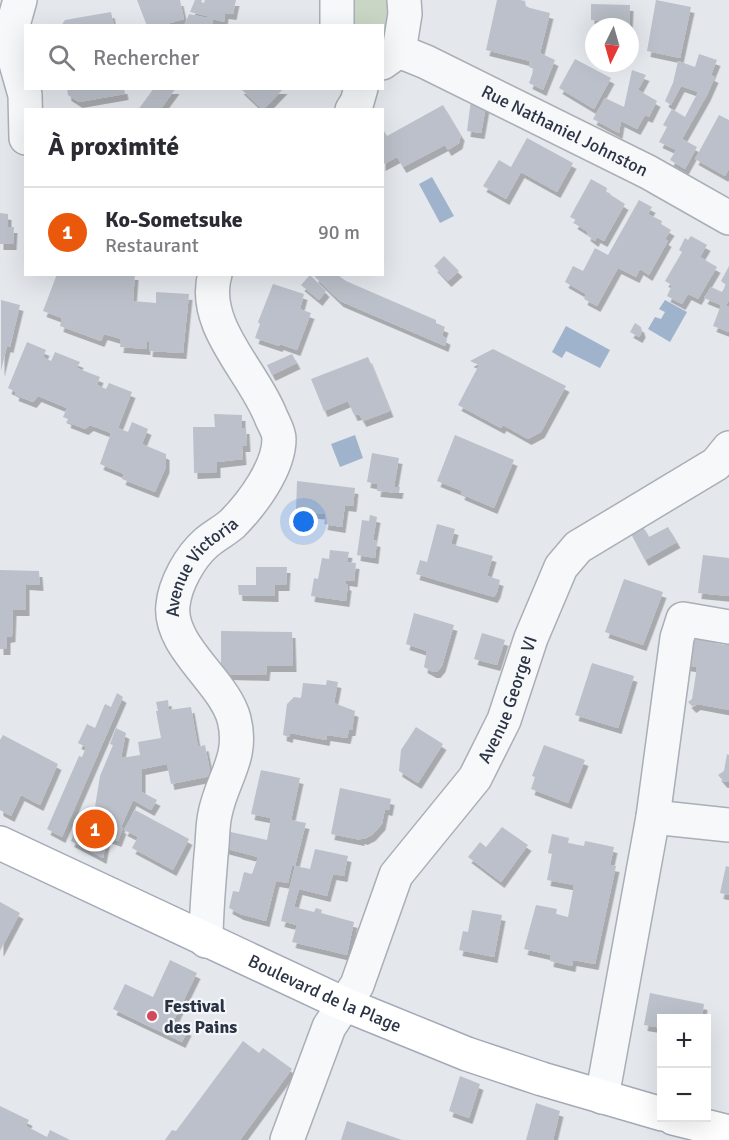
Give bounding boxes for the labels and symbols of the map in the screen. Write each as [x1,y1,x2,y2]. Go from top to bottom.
north arrow [585,18,639,72]
street label: Rue Nathaniel Johnston [478,80,652,181]
your location [289,507,318,536]
street label: Avenue Victoria [162,513,243,617]
street label: Avenue George VI [473,633,542,767]
pin: 1 [76,806,115,852]
street label: Boulevard de la Plage [245,950,405,1037]
place label: Festival des Pains [164,995,237,1038]
marker: Festival des Pains [145,1009,159,1023]

